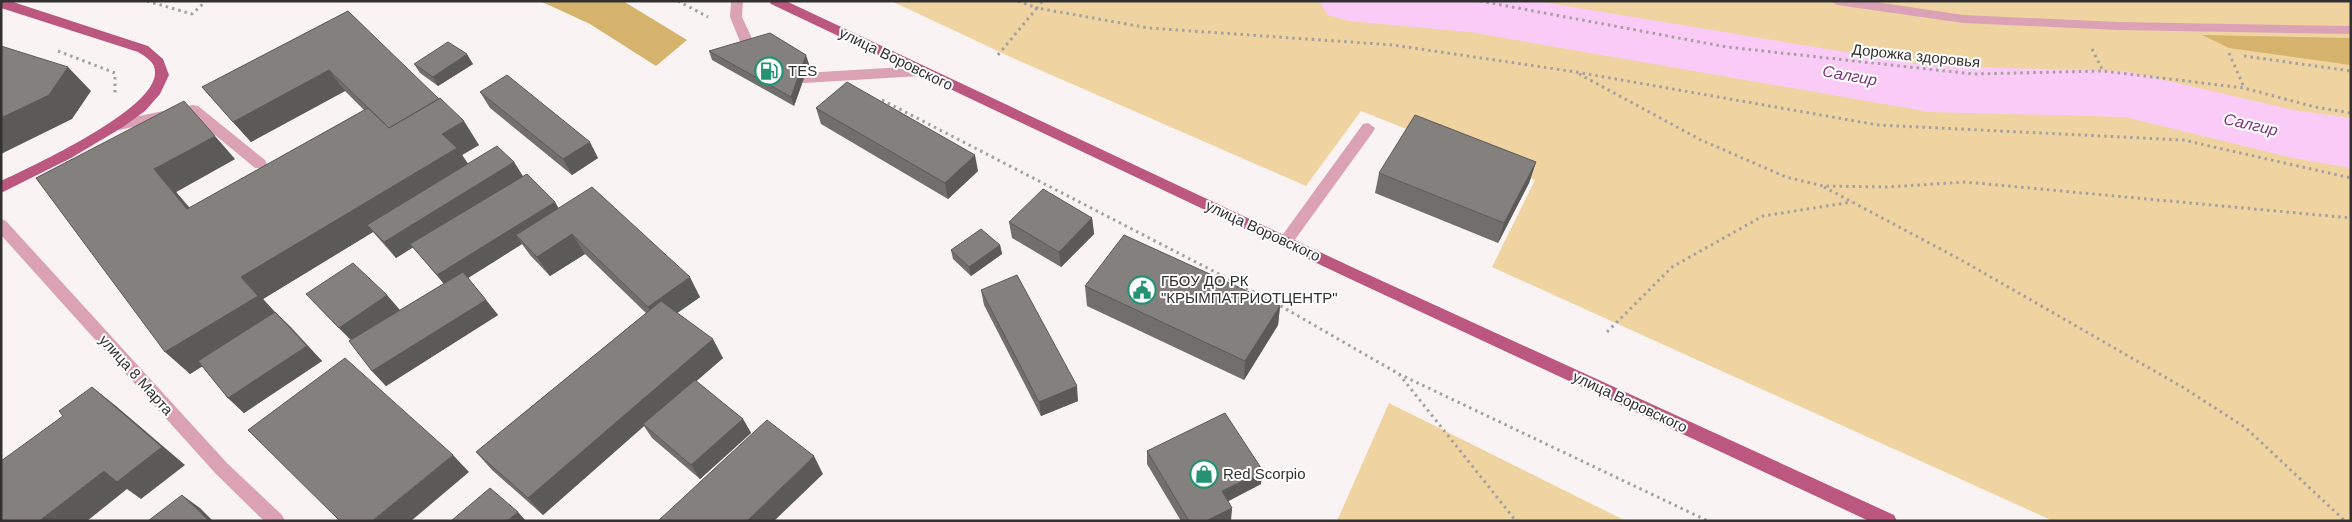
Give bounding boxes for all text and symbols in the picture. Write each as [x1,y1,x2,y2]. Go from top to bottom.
street label: улица Воровского [837,24,956,93]
street label: Дорожка здоровья [1851,40,1981,71]
fuel station icon: TES [754,56,784,86]
place label: TES [788,62,817,79]
water label: Салгир [1821,62,1879,89]
water label: Салгир [2222,110,2280,139]
street label: улица Воровского [1203,197,1323,265]
place label: ГБОУ ДО РК "КРЫМПАТРИОТЦЕНТР" [1161,272,1338,306]
public building icon: ГБОУ ДО РК "КРЫМПАТРИОТЦЕНТР" [1127,275,1157,305]
street label: улица 8 Марта [96,331,177,419]
street label: улица Воровского [1570,368,1690,436]
shop icon: Red Scorpio [1189,459,1219,489]
place label: Red Scorpio [1223,465,1306,482]

